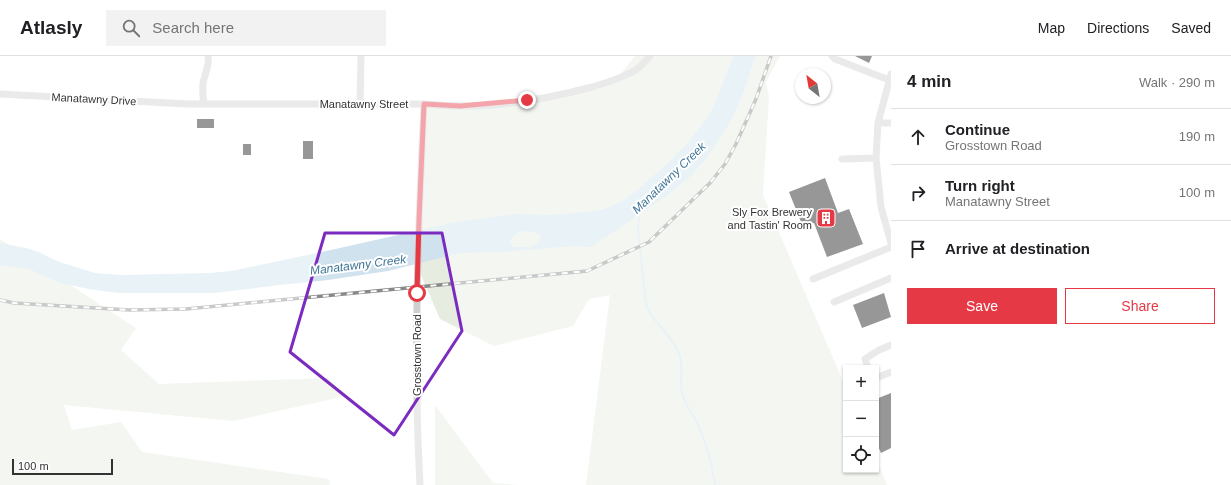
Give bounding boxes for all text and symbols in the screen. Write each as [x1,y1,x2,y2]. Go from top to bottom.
search box [106,10,386,46]
text: Atlasly [20,17,82,38]
icon: search [120,17,142,39]
text: Search here [152,19,234,36]
text: Map [1038,20,1065,36]
text: Directions [1087,20,1149,36]
text: Saved [1171,20,1211,36]
north arrow [795,68,831,104]
text: 4 min [907,72,951,91]
text: Walk · 290 m [1139,75,1215,90]
street label: Manatawny Drive [51,91,137,107]
route end [518,91,536,109]
street label: Manatawny Street [320,98,408,110]
text: Continue [945,121,1010,138]
icon: ahead [907,126,929,148]
text: 190 m [1179,129,1215,144]
text: Grosstown Road [945,138,1042,153]
water label: Manatawny Creek [629,139,709,217]
text: Turn right [945,177,1015,194]
icon: right [907,182,929,204]
text: 100 m [1179,185,1215,200]
text: Manatawny Street [945,194,1050,209]
place label: Sly Fox Brewery and Tastin' Room [728,206,812,231]
building icon: Sly Fox Brewery and Tastin' Room [815,207,837,229]
icon: arrive [907,238,929,260]
text: Arrive at destination [945,240,1090,257]
water label: Manatawny Creek [309,252,408,278]
route start [408,284,426,302]
button: Save [907,288,1057,324]
button: Share [1065,288,1215,324]
street label: Grosstown Road [411,314,423,396]
map controls [843,365,879,473]
button: + [843,365,879,401]
button: − [843,401,879,437]
button: locate [843,437,879,473]
scale bar [12,457,113,476]
text: 100 m [18,460,49,472]

